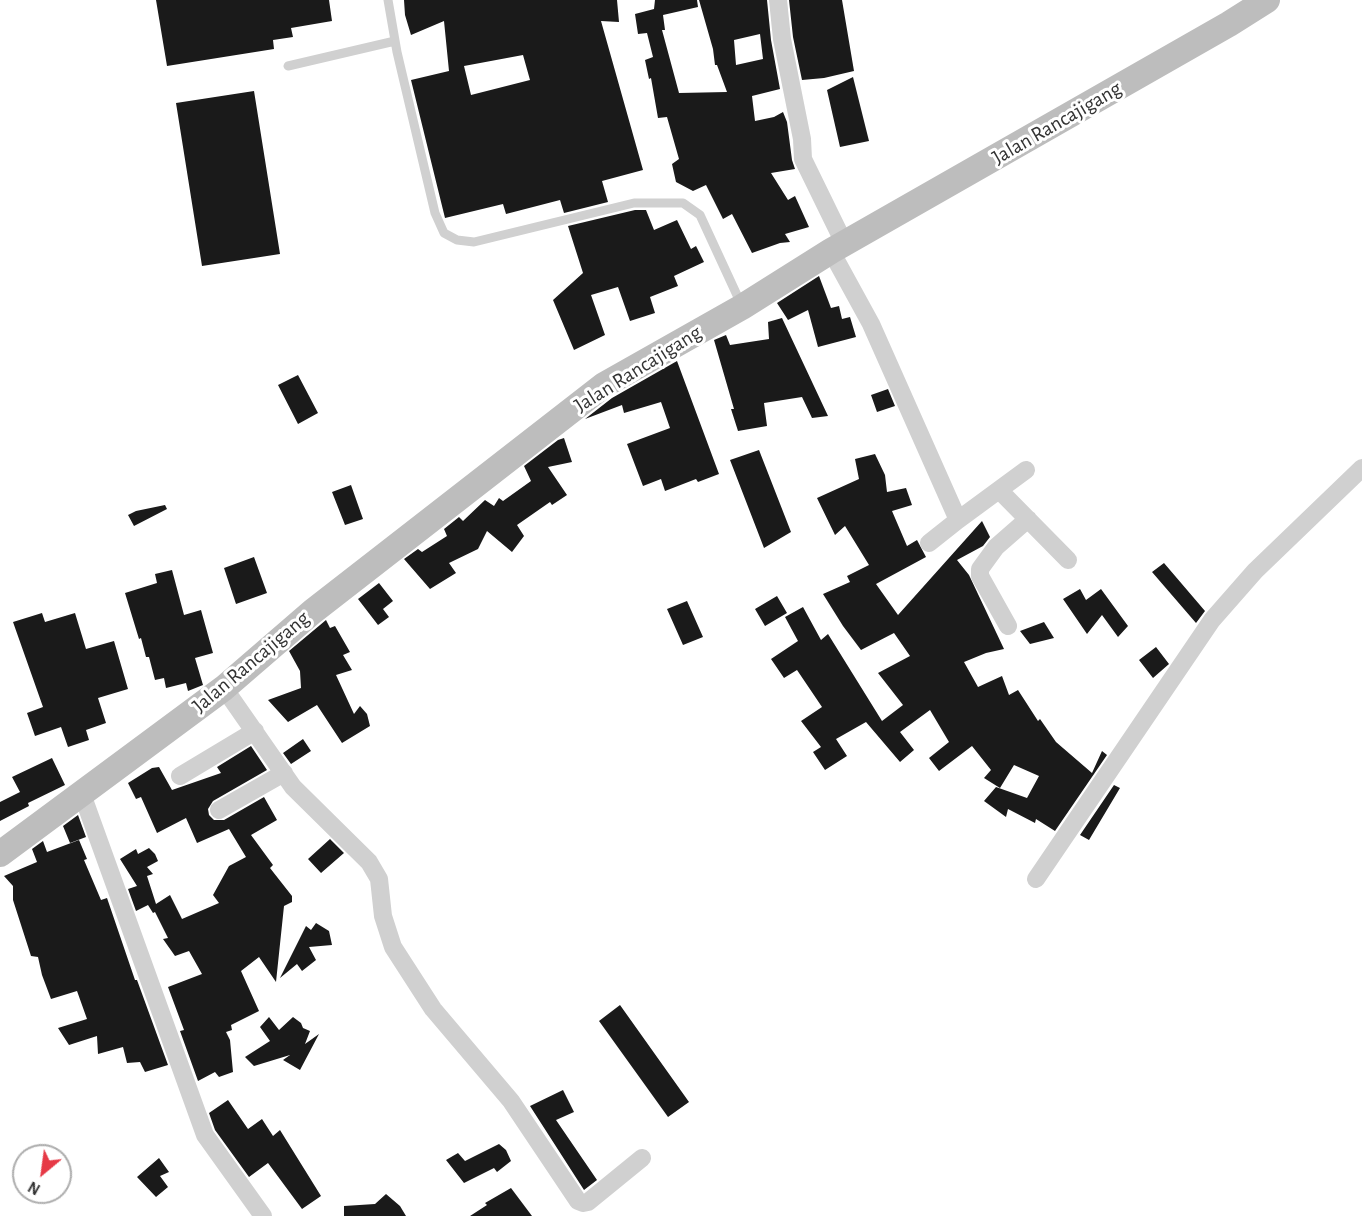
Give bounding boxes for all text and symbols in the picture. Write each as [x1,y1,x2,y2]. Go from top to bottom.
street label: Jalan Rancajigang [988,76,1126,170]
street label: Jalan Rancajigang [570,320,706,418]
street label: Jalan Rancajigang [187,606,315,718]
north arrow [12,1144,72,1204]
text: N [25,1178,43,1198]

